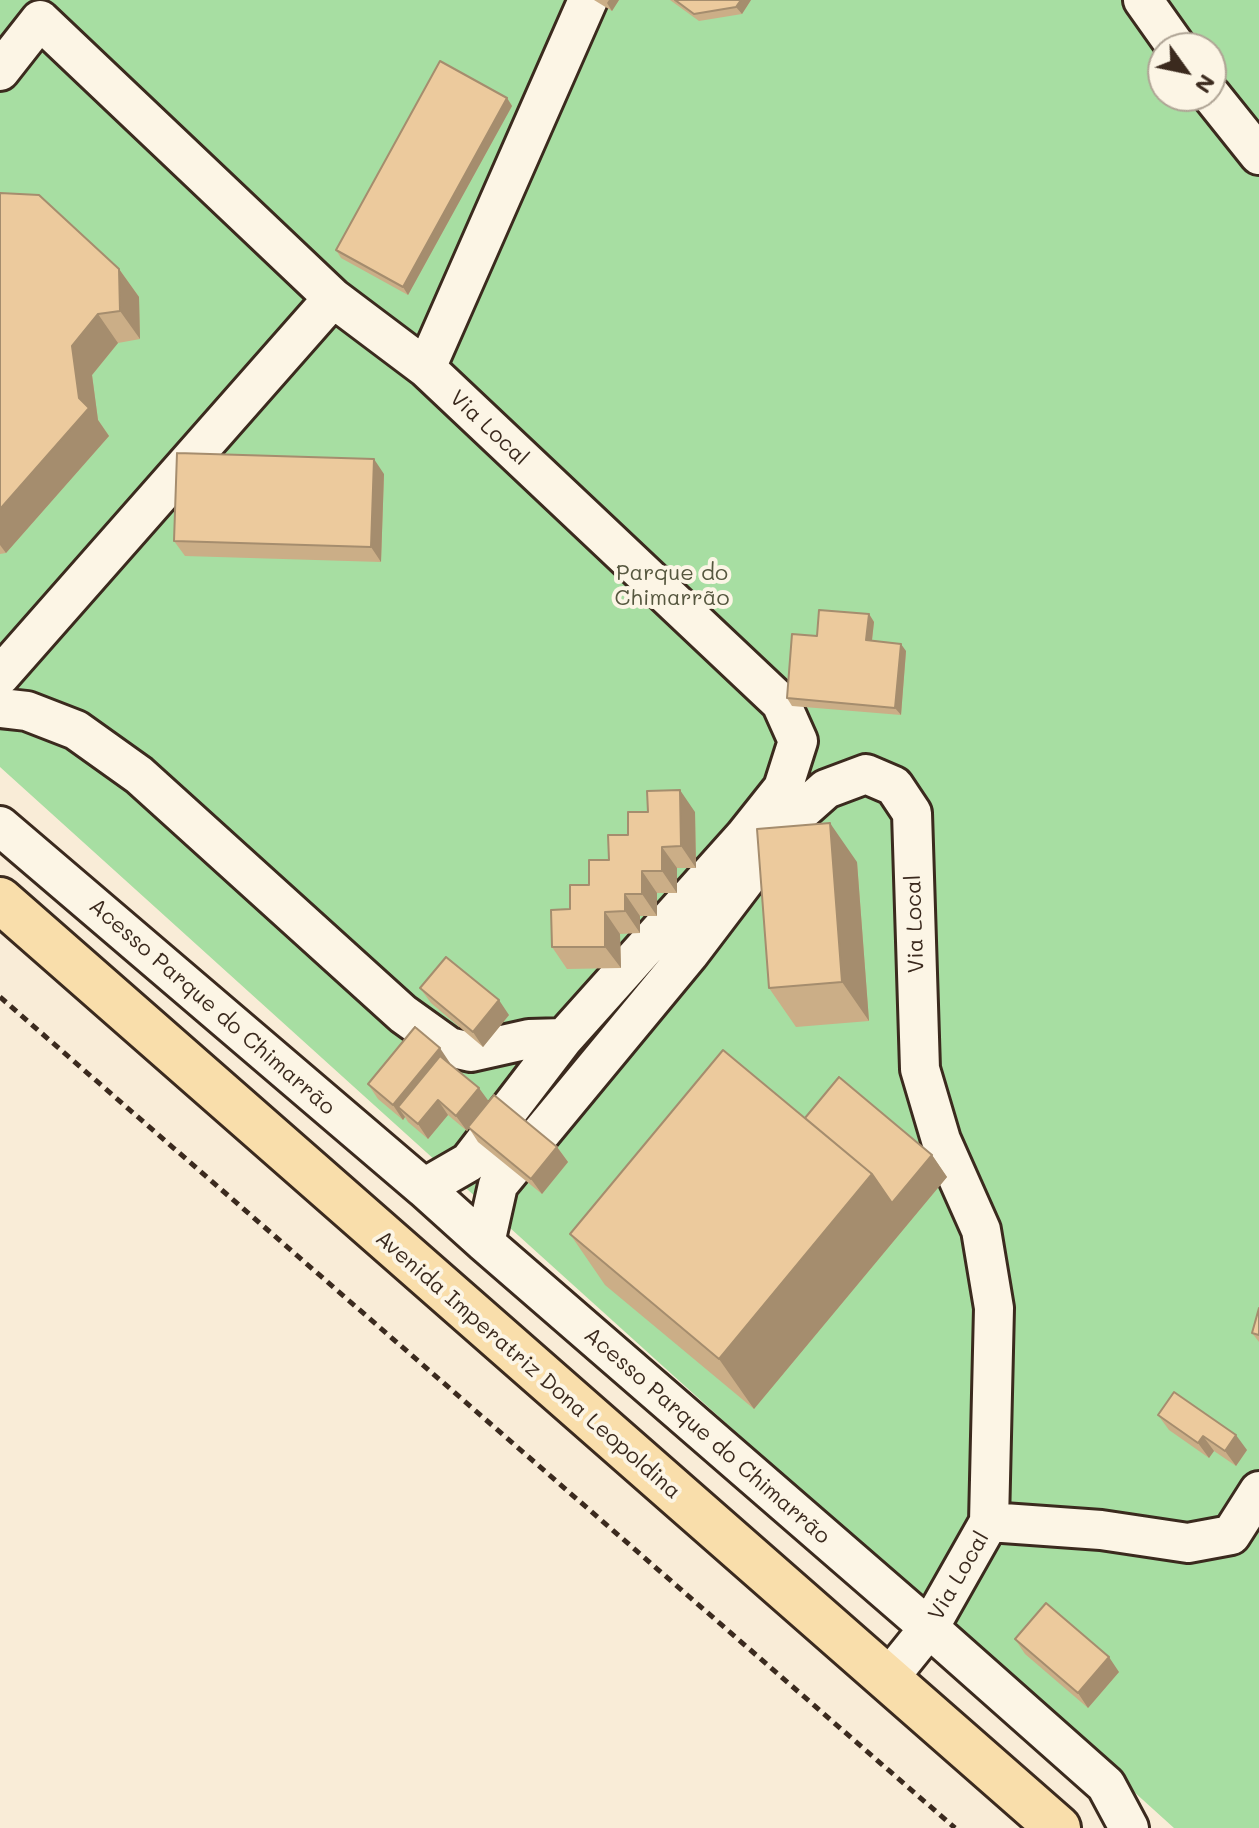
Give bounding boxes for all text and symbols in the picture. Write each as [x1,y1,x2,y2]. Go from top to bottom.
north arrow [1147,32,1227,112]
text: N [1189,69,1223,99]
street label: Via Local [444,385,534,471]
park label: Parque do Chimarrão [615,560,729,612]
street label: Via Local [900,874,930,974]
street label: Acesso Parque do Chimarrão [84,893,340,1121]
street label: Avenida Imperatriz Dona Leopoldina [370,1225,686,1505]
street label: Acesso Parque do Chimarrão [579,1322,835,1550]
street label: Via Local [923,1527,995,1625]

